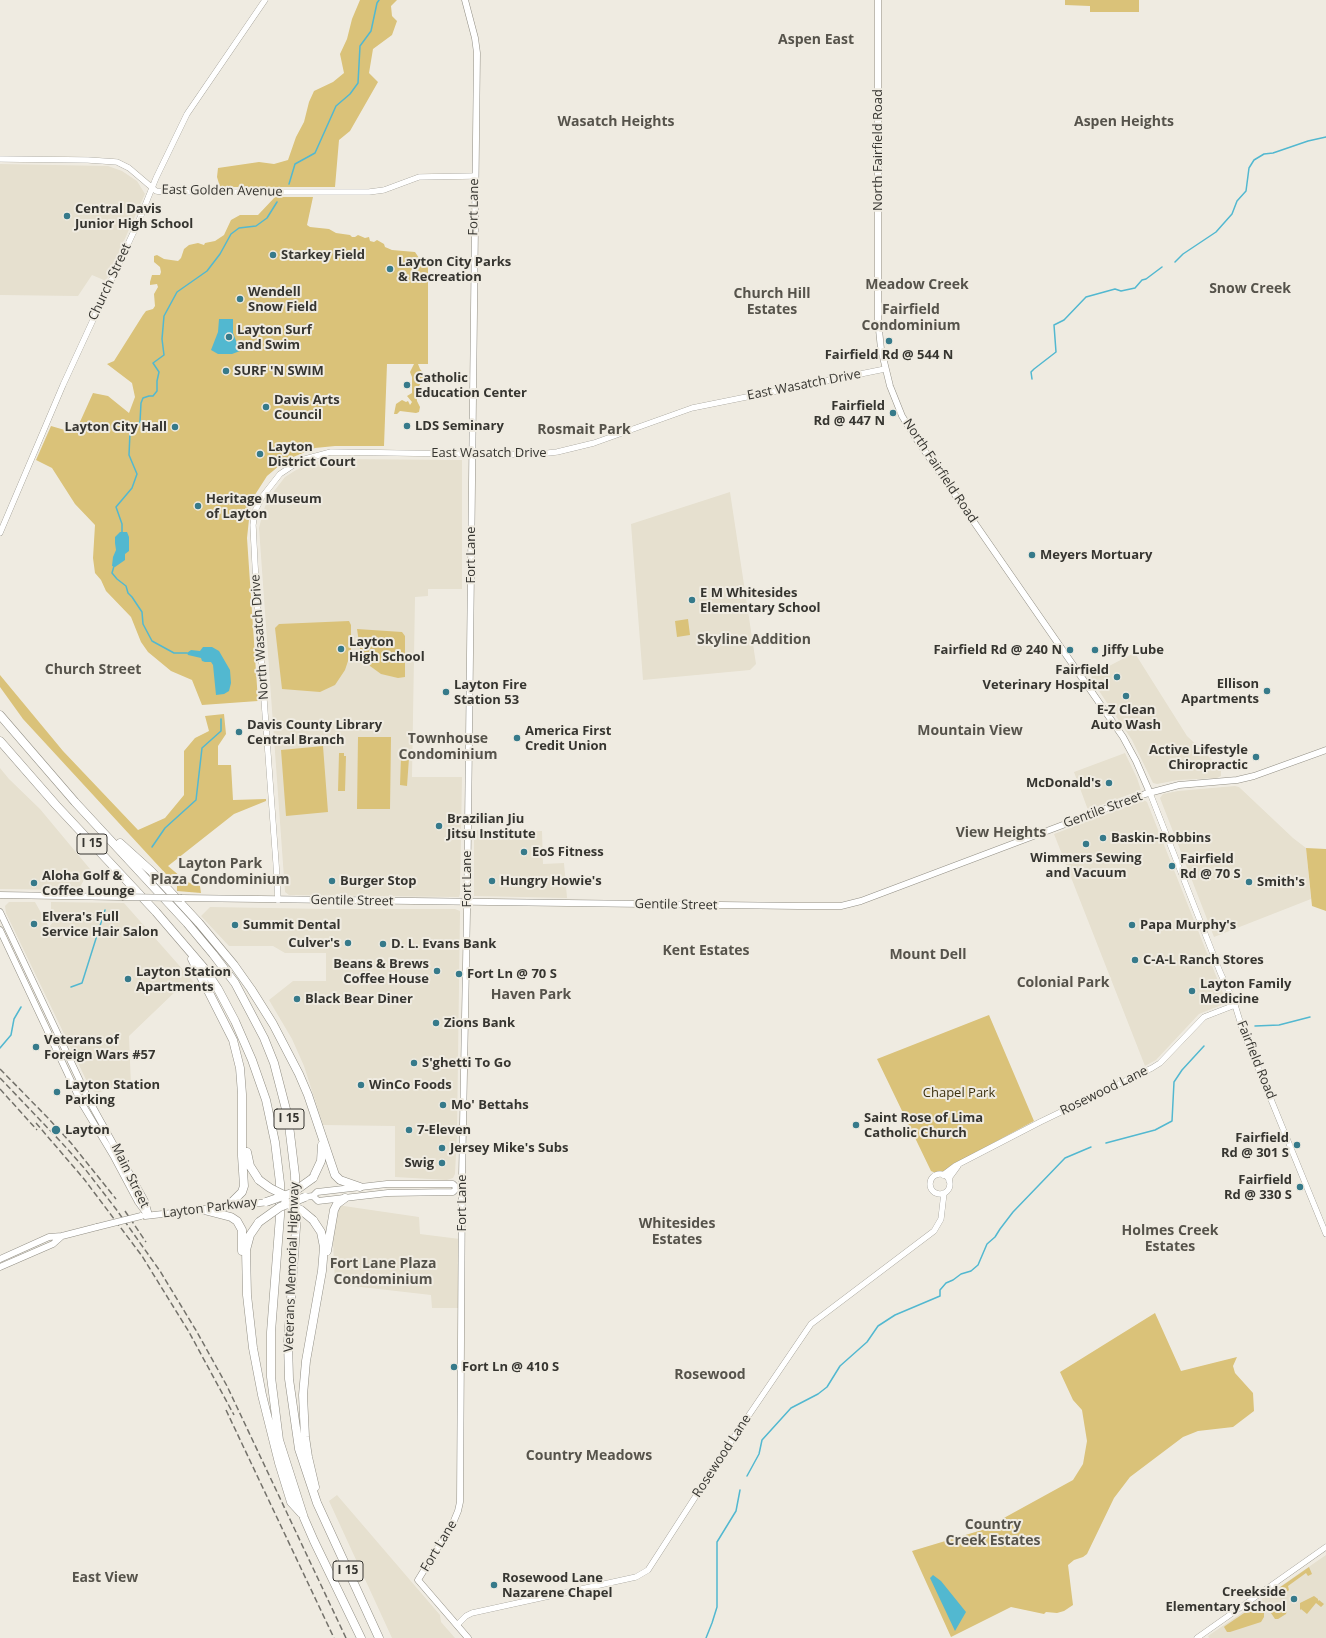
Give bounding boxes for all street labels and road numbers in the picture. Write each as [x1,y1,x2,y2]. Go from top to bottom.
street label: North Fairfield Road [870,89,886,211]
street label: Fort Lane [466,178,482,236]
street label: East Golden Avenue [161,182,283,200]
street label: Church Street [85,241,135,323]
street label: East Wasatch Drive [746,366,862,404]
street label: North Fairfield Road [899,416,981,526]
street label: East Wasatch Drive [431,445,547,461]
street label: Fort Lane [463,526,479,584]
street label: North Wasatch Drive [248,574,272,700]
street label: Gentile Street [1061,788,1145,832]
road number: I 15 [77,834,107,854]
street label: Fort Lane [459,850,475,908]
street label: Gentile Street [310,892,394,910]
street label: Gentile Street [634,896,718,914]
street label: Fairfield Road [1233,1019,1279,1101]
street label: Rosewood Lane [1058,1063,1150,1119]
road number: I 15 [274,1109,304,1129]
street label: Main Street [108,1141,152,1211]
street label: Fort Lane [454,1174,470,1232]
street label: Veterans Memorial Highway [281,1182,303,1352]
street label: Layton Parkway [162,1194,258,1222]
street label: Rosewood Lane [689,1412,755,1500]
street label: Fort Lane [418,1517,460,1575]
road number: I 15 [333,1561,363,1581]

